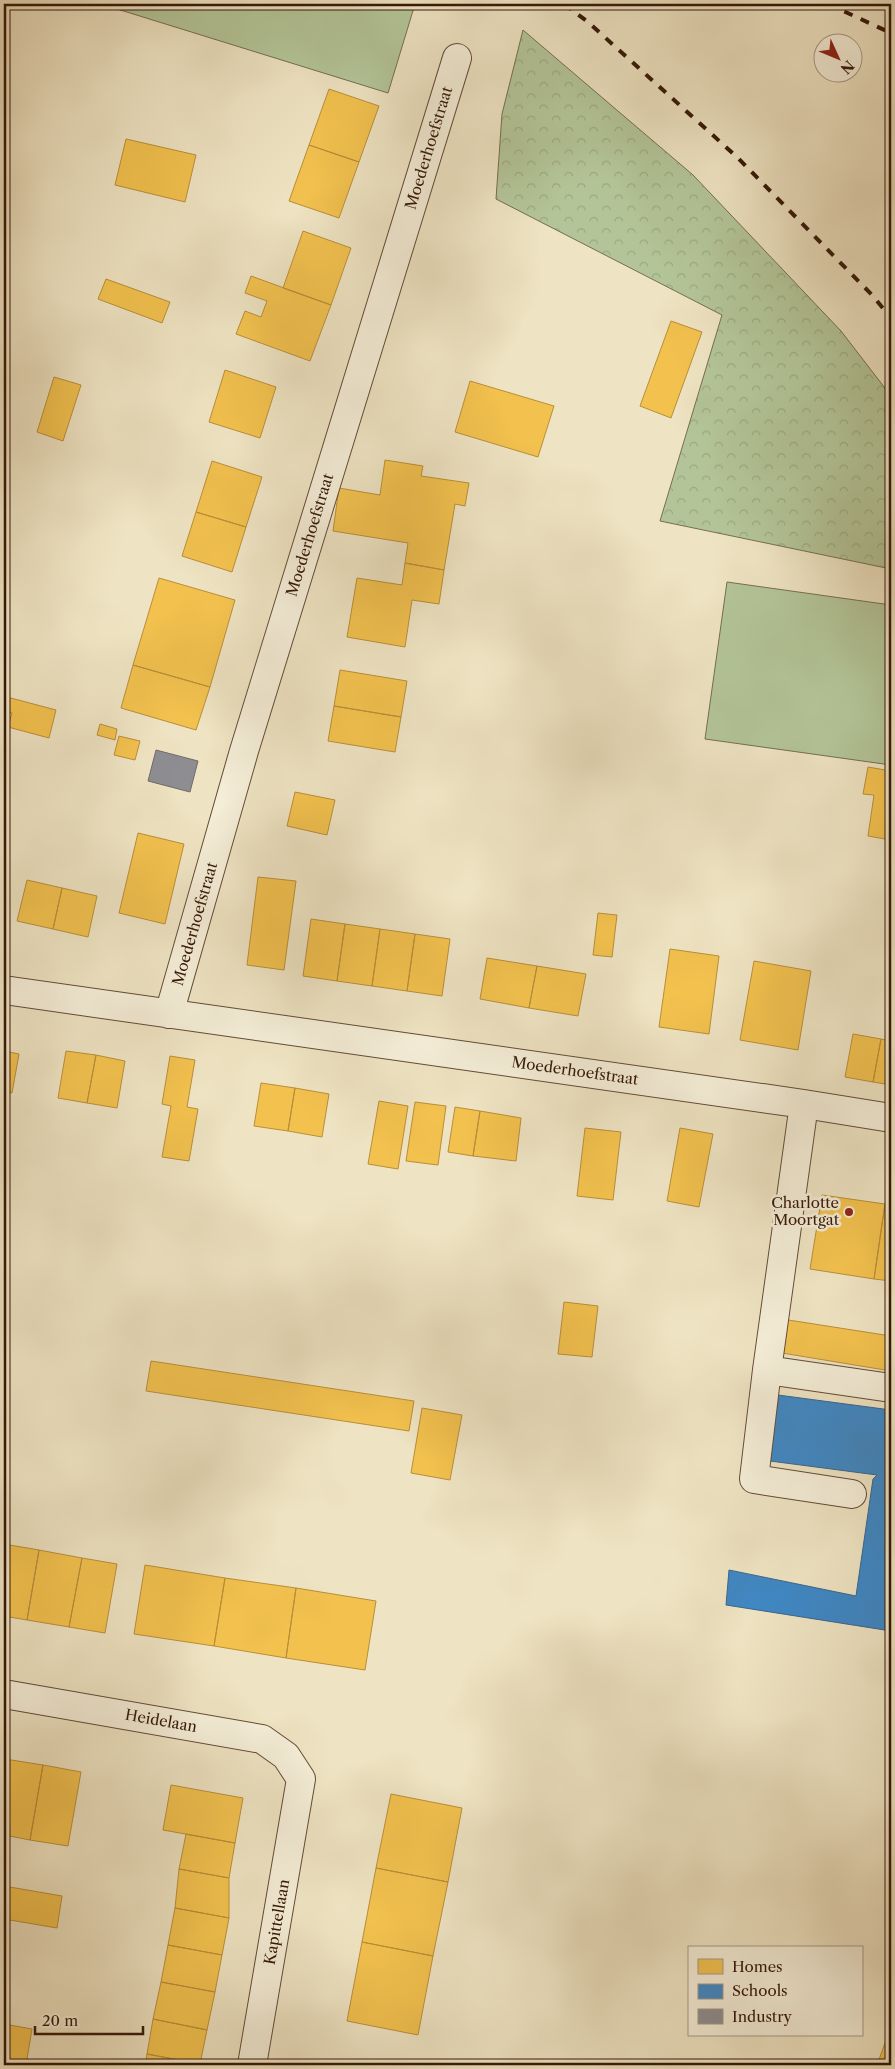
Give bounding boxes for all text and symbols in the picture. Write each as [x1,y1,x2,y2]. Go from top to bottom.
north arrow [812,32,862,82]
text: N [837,56,858,78]
street label: Moederhoefstraat [401,83,456,212]
street label: Moederhoefstraat [282,470,337,599]
street label: Moederhoefstraat [168,859,221,988]
street label: Moederhoefstraat [511,1052,640,1089]
place label: Charlotte Moortgat [771,1193,840,1229]
marker: Charlotte Moortgat [843,1206,855,1218]
street label: Heidelaan [124,1705,199,1736]
street label: Kapittellaan [260,1877,293,1966]
legend [688,1946,862,2036]
text: Homes [732,1957,783,1976]
text: Schools [732,1981,788,2000]
scale bar [35,2004,142,2036]
text: Industry [732,2007,792,2026]
text: 20 m [42,2011,78,2030]

